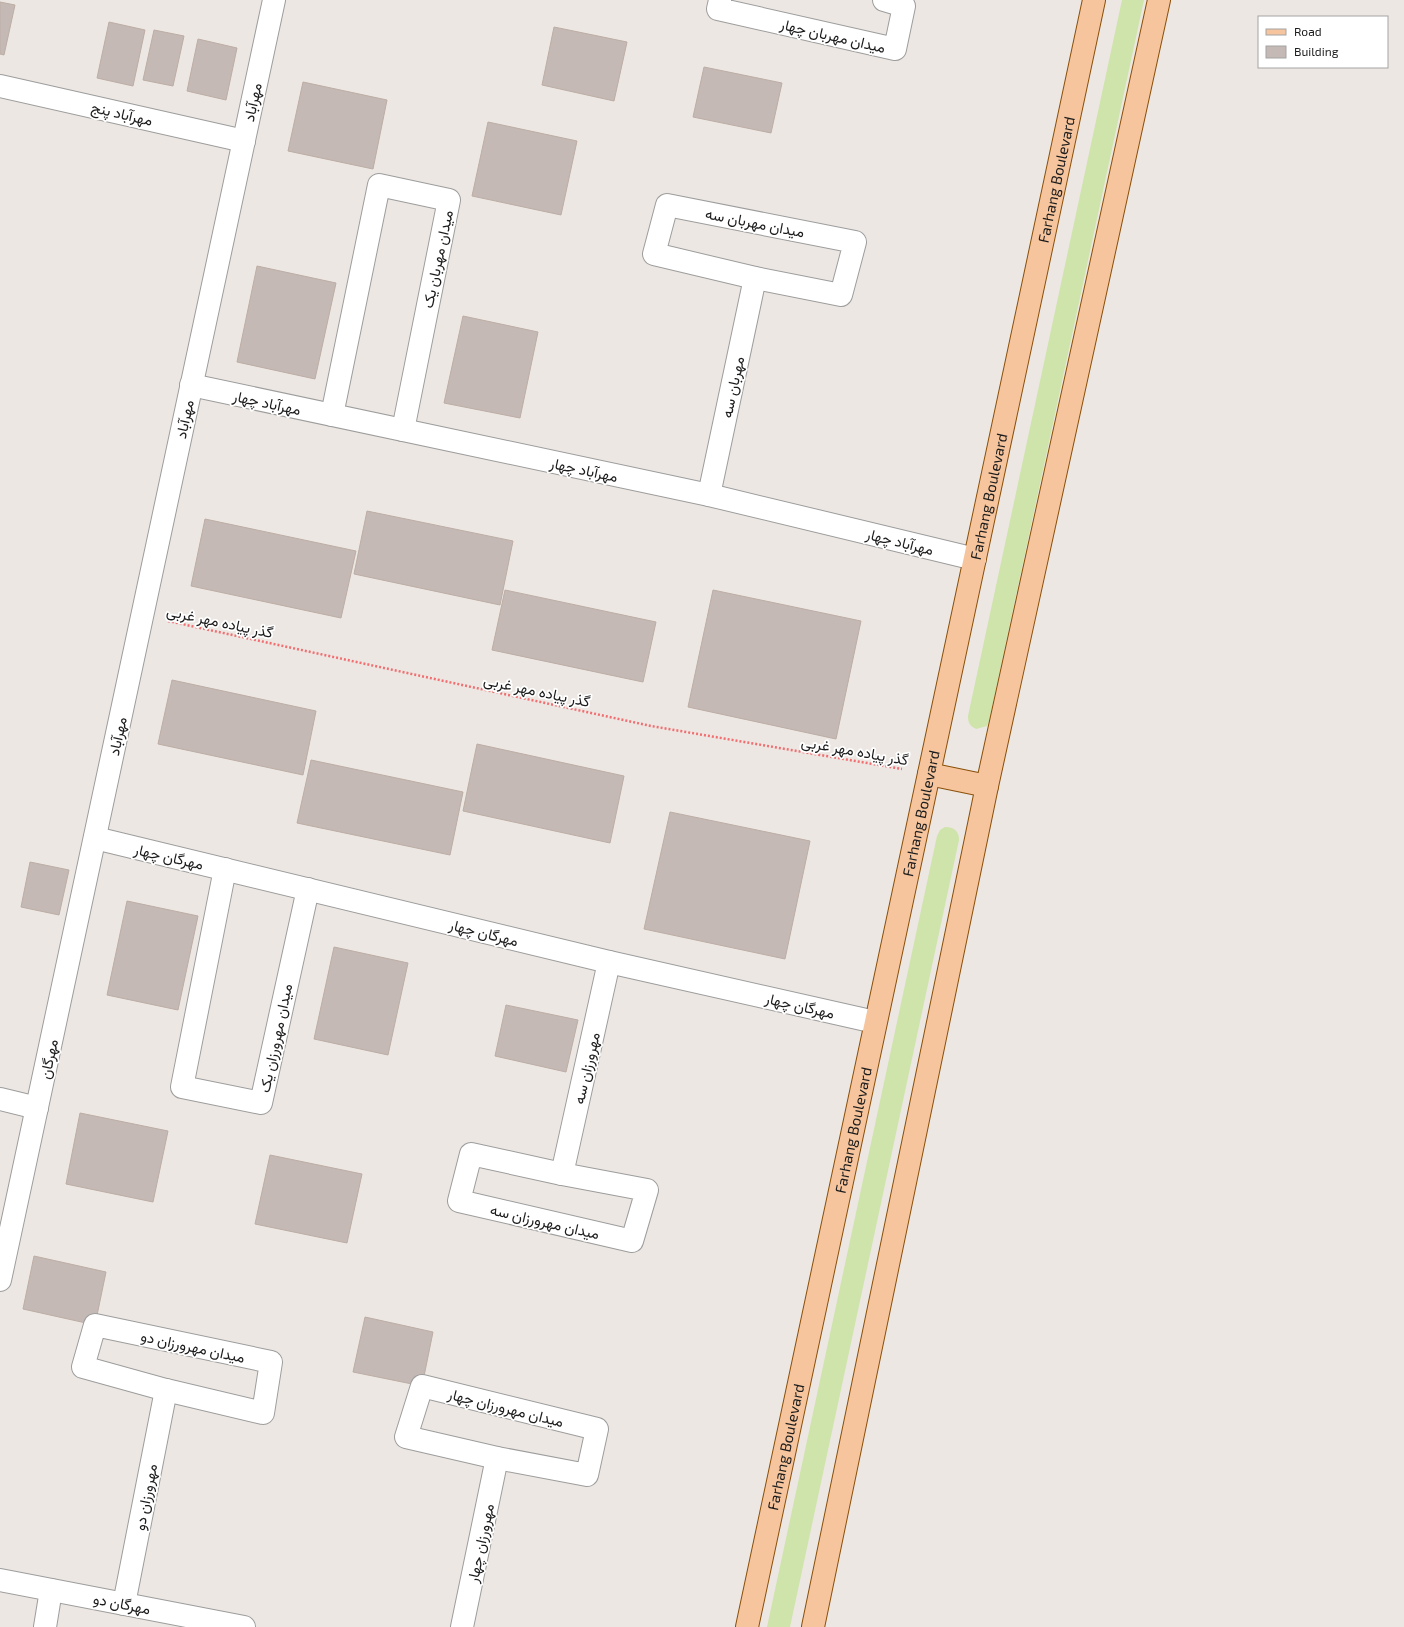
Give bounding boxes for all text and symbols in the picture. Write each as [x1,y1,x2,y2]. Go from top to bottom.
street label: میدان مهربان چهار [777,14,888,58]
legend [1258,16,1388,68]
text: Road [1294,24,1322,38]
text: Building [1294,44,1339,58]
street label: مهرآباد [239,81,266,123]
street label: مهرآباد پنج [89,97,155,132]
street label: Farhang Boulevard [1034,115,1078,244]
street label: میدان مهربان سه [704,204,806,241]
street label: میدان مهربان یک [418,208,457,310]
street label: مهربان سه [717,355,748,420]
street label: مهرآباد چهار [230,386,303,420]
street label: مهرآباد [171,398,198,440]
street label: Farhang Boulevard [966,431,1011,561]
street label: مهرآباد چهار [547,453,620,487]
street label: مهرآباد چهار [863,524,936,560]
street label: گذر پیاده مهر غربی [165,601,275,643]
street label: گذر پیاده مهر غربی [482,670,592,712]
street label: مهرآباد [104,715,131,757]
street label: گذر پیاده مهر غربی [800,732,910,770]
street label: Farhang Boulevard [898,748,943,878]
street label: مهرگان چهار [131,839,205,875]
street label: مهرگان چهار [446,914,520,951]
street label: میدان مهرورزان یک [255,982,296,1094]
street label: مهرگان چهار [762,988,836,1024]
street label: مهرورزان سه [569,1030,604,1106]
street label: مهرگان [35,1037,62,1081]
street label: Farhang Boulevard [830,1065,875,1195]
street label: میدان مهرورزان سه [488,1200,601,1243]
street label: میدان مهرورزان دو [139,1326,247,1367]
street label: Farhang Boulevard [763,1382,807,1512]
street label: میدان مهرورزان چهار [445,1384,566,1432]
street label: مهرورزان دو [130,1462,161,1532]
street label: مهرورزان چهار [463,1502,499,1586]
street label: مهرگان دو [92,1589,152,1618]

